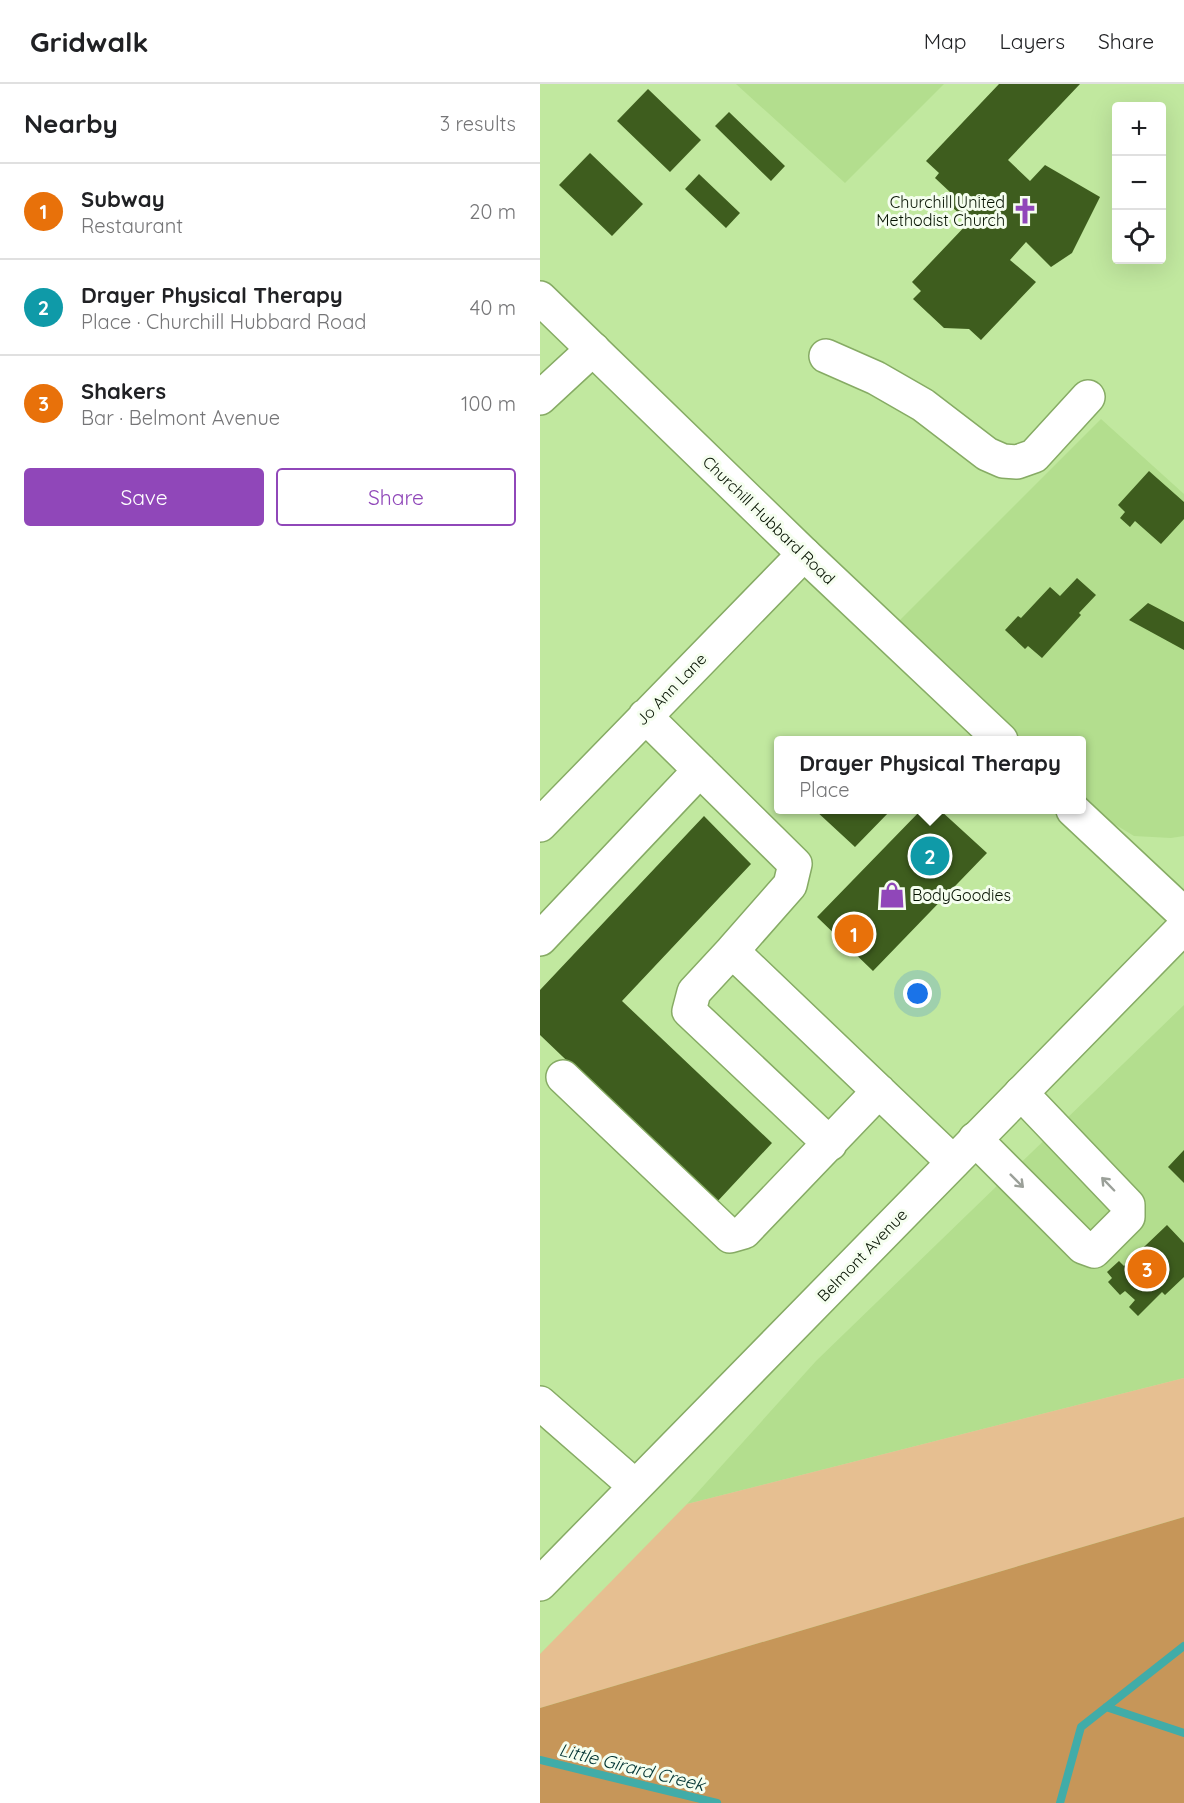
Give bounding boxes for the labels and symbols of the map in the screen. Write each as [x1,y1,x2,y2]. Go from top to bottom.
place label: Churchill United Methodist Church [876,192,1005,230]
church icon: Churchill United Methodist Church [1010,196,1040,226]
street label: Churchill Hubbard Road [699,452,839,588]
street label: Jo Ann Lane [632,649,710,729]
pin: 2 [910,834,950,878]
shop icon: BodyGoodies [877,880,907,910]
place label: BodyGoodies [912,885,1011,905]
pin: 1 [834,912,874,956]
your location [903,979,932,1008]
one-way arrow [1009,1173,1024,1188]
one-way arrow [1101,1176,1116,1191]
street label: Belmont Avenue [813,1204,911,1306]
pin: 3 [1128,1246,1166,1292]
water label: Little Girard Creek [557,1738,709,1797]

